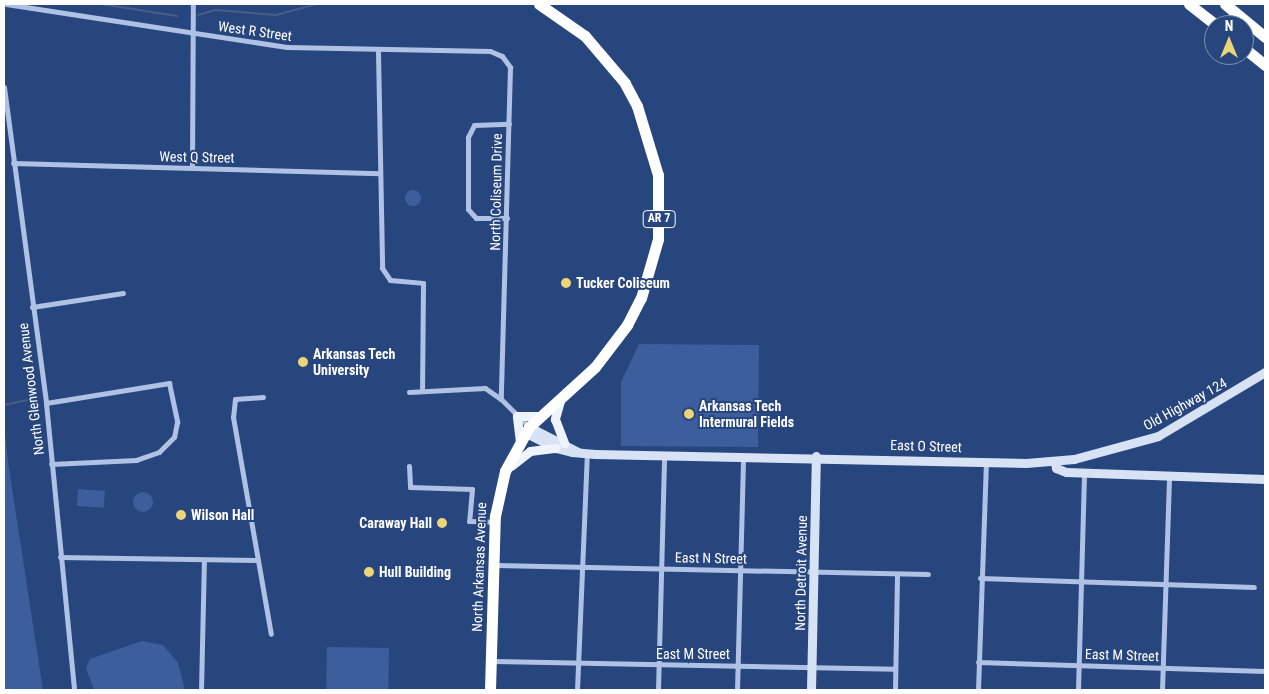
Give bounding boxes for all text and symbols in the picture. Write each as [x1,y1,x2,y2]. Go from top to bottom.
north arrow [1204,15,1254,65]
street label: West R Street [217,18,293,44]
text: N [1225,18,1233,34]
street label: North Coliseum Drive [487,133,505,251]
street label: West Q Street [159,148,235,166]
road number: AR 7 [642,210,676,228]
place label: Tucker Coliseum [576,275,670,291]
marker: Tucker Coliseum [560,277,572,289]
street label: North Glenwood Avenue [15,322,47,456]
place label: Arkansas Tech University [313,346,396,378]
marker: Arkansas Tech University [297,356,309,368]
street label: Old Highway 124 [1140,374,1230,434]
place label: Arkansas Tech Intermural Fields [699,398,794,431]
marker: Arkansas Tech Intermural Fields [683,408,695,420]
street label: East O Street [890,436,962,456]
street label: North Arkansas Avenue [468,502,490,632]
place label: Wilson Hall [191,507,254,523]
marker: Wilson Hall [175,509,187,521]
place label: Caraway Hall [359,515,432,531]
street label: North Detroit Avenue [792,515,810,631]
marker: Caraway Hall [436,517,448,529]
street label: East N Street [675,549,747,567]
place label: Hull Building [379,564,451,580]
marker: Hull Building [363,566,375,578]
street label: East M Street [1085,645,1159,665]
street label: East M Street [656,646,730,662]

